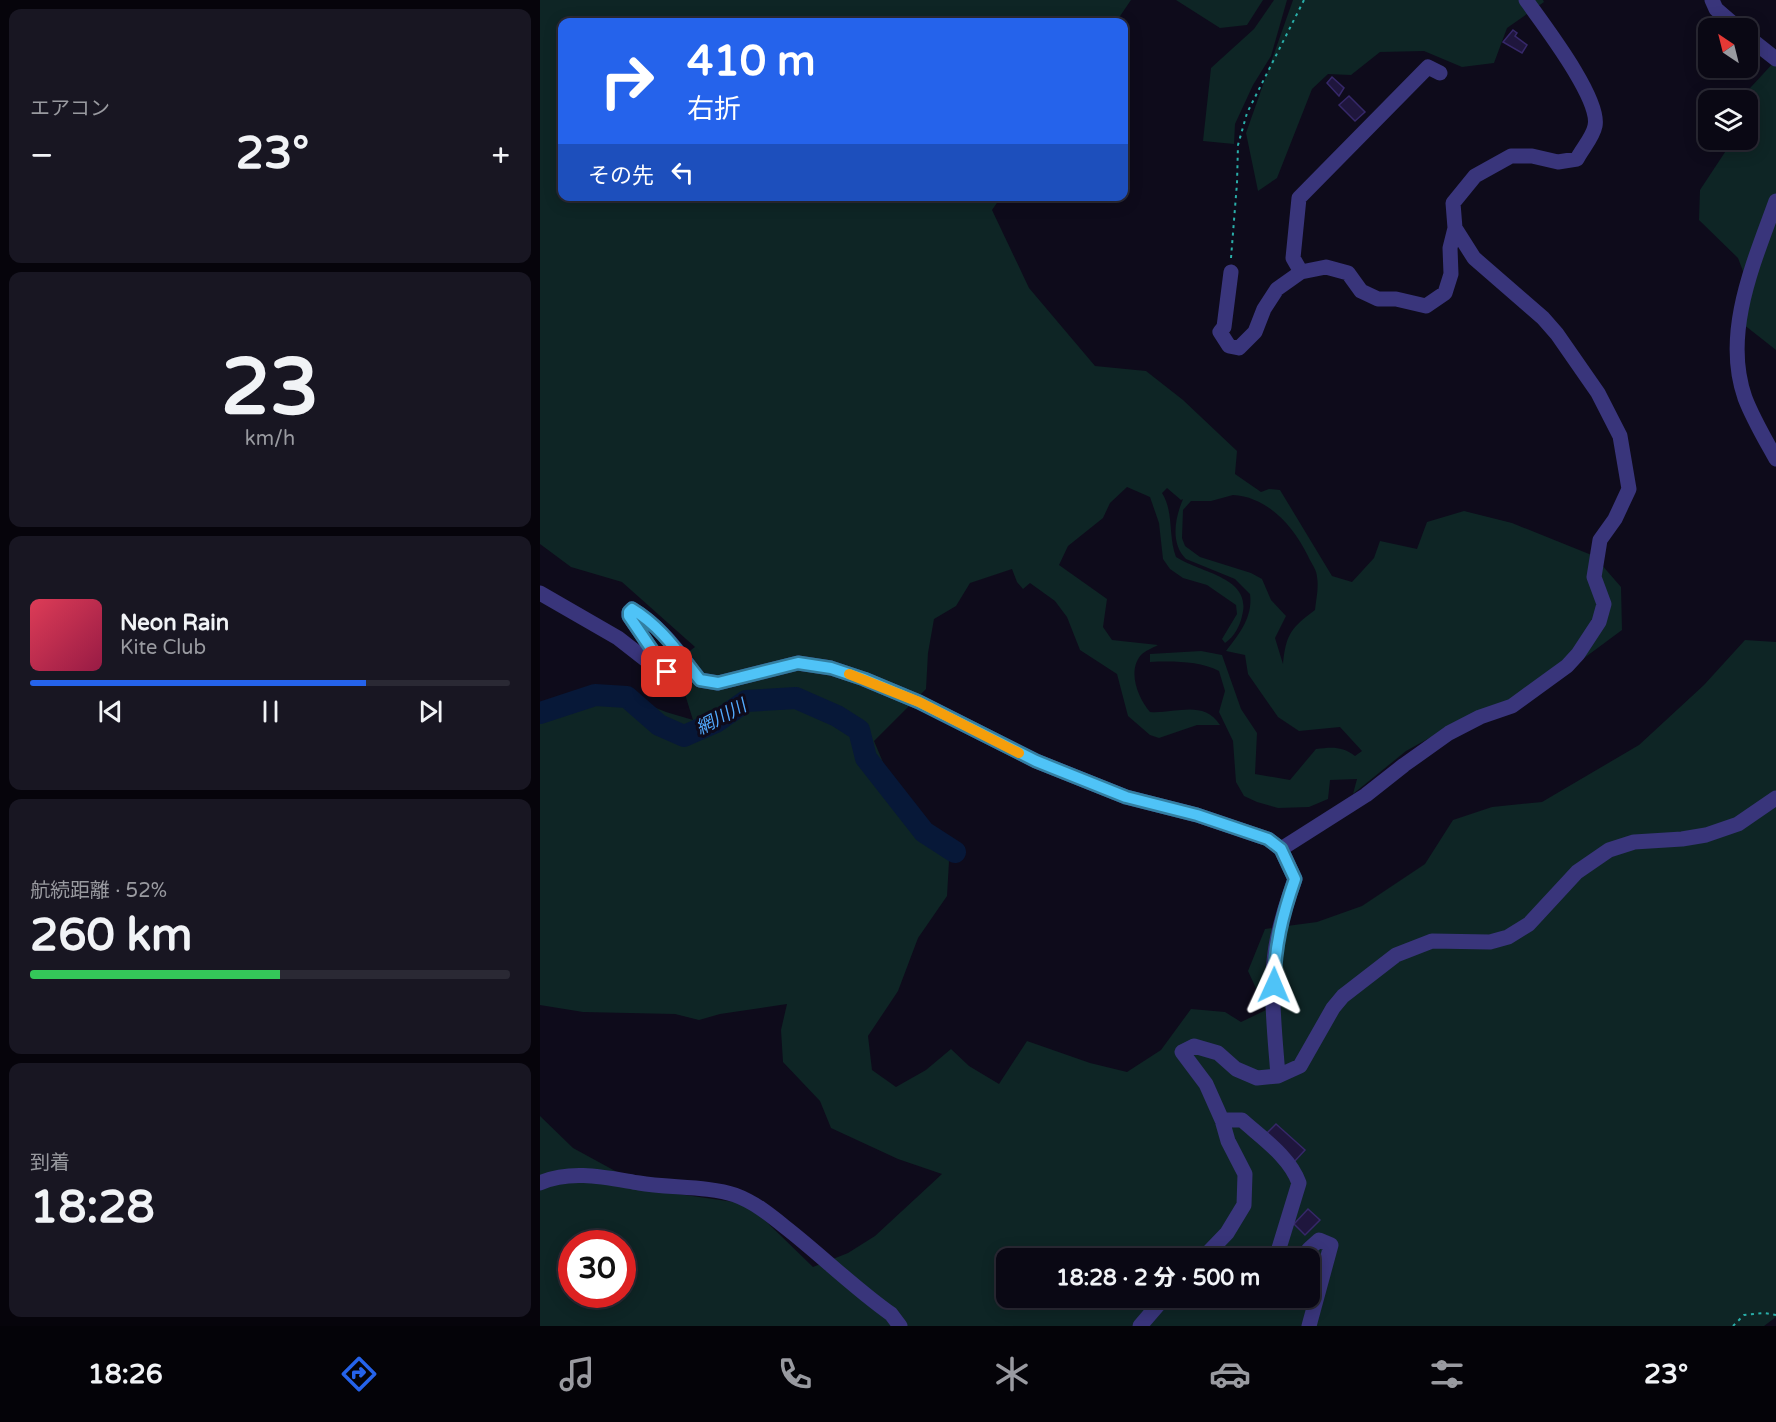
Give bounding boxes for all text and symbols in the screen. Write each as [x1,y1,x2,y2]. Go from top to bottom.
north arrow [1698,18,1758,78]
map controls [1698,18,1758,150]
text: 410 m [687,36,816,87]
icon: right [588,42,666,120]
button: layers [1698,90,1758,150]
text: 右折 [687,93,741,126]
text: エアコン [30,97,110,121]
text: 23° [236,127,309,181]
text: − [30,136,54,175]
text: + [491,136,510,175]
icon: left [666,156,699,189]
text: その先 [588,163,654,189]
text: 23 [221,341,319,435]
text: km/h [245,427,295,451]
text: Neon Rain [120,610,229,636]
text: Kite Club [120,636,206,660]
pin [641,646,692,697]
icon: arrive [650,655,683,688]
water label: 網川川 [692,694,752,739]
icon: previous [94,695,127,728]
icon: pause [254,695,287,728]
icon: next [414,695,447,728]
text: 航続距離 · 52% [30,879,167,903]
text: 260 km [30,909,192,963]
position arrow [1242,953,1306,1017]
text: 到着 [30,1151,70,1175]
text: 18:28 [30,1181,155,1235]
speed limit sign: 30 [558,1230,636,1308]
text: 18:28 · 2 分 · 500 m [1056,1265,1260,1291]
icon: directions [338,1353,380,1395]
icon: music [556,1353,598,1395]
icon: phone [774,1353,816,1395]
icon: climate [991,1353,1033,1395]
icon: car [1209,1353,1251,1395]
icon: filters [1426,1353,1468,1395]
text: 18:26 [88,1358,163,1391]
text: 23° [1644,1358,1688,1391]

